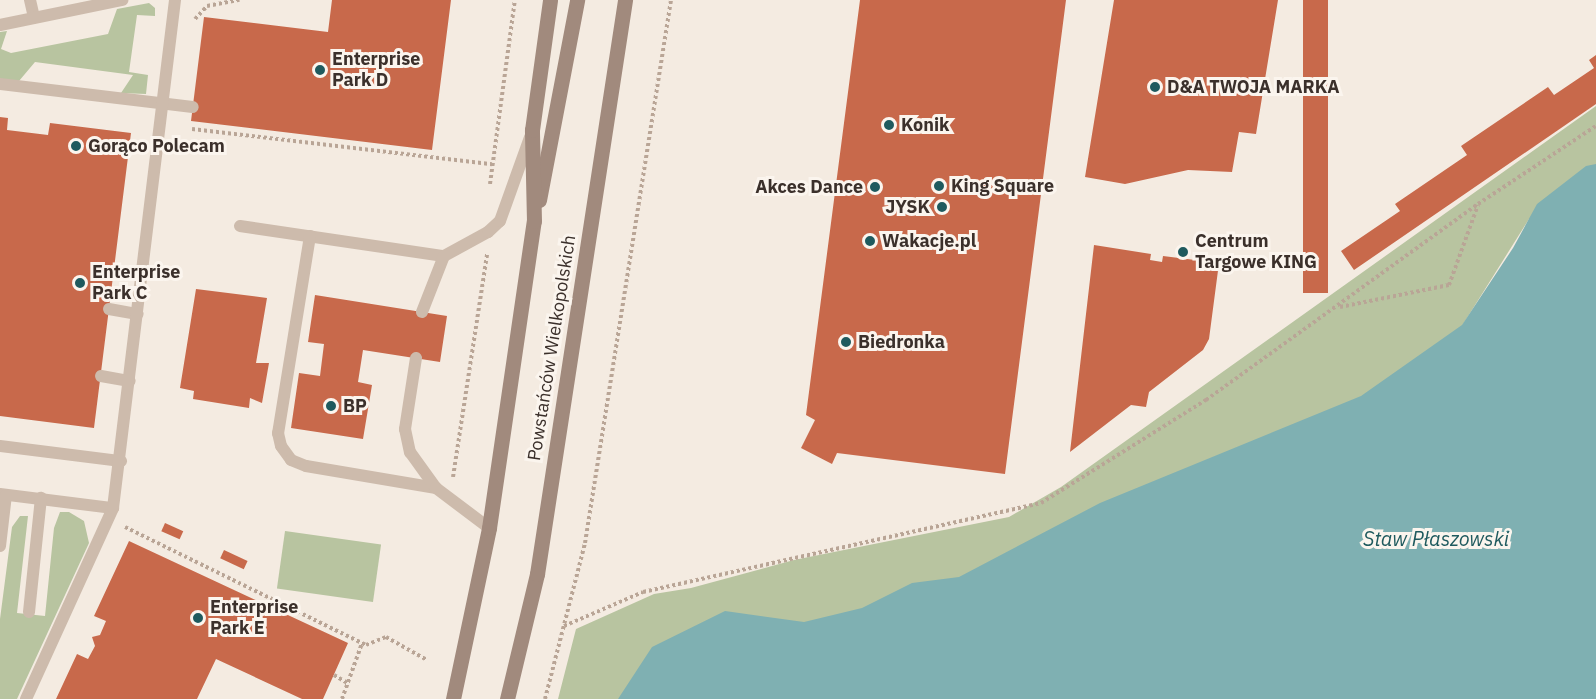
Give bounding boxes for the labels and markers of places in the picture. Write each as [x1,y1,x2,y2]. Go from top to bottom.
place label: Enterprise Park D [332,49,420,92]
marker: Enterprise Park D [313,63,327,77]
place label: D&A TWOJA MARKA [1167,76,1339,98]
marker: D&A TWOJA MARKA [1148,80,1162,94]
place label: Konik [901,114,949,136]
marker: Konik [882,118,896,132]
place label: Gorąco Polecam [88,135,225,157]
marker: Gorąco Polecam [69,139,83,153]
place label: King Square [951,175,1054,197]
place label: Akces Dance [755,176,863,198]
marker: King Square [932,179,946,193]
marker: Akces Dance [868,180,882,194]
place label: JYSK [885,196,930,218]
marker: JYSK [935,200,949,214]
place label: Wakacje.pl [882,230,976,252]
place label: Centrum Targowe KING [1195,231,1317,274]
marker: Wakacje.pl [863,234,877,248]
marker: Centrum Targowe KING [1176,245,1190,259]
place label: Enterprise Park C [92,262,180,304]
marker: Enterprise Park C [73,276,87,290]
place label: Biedronka [858,331,945,353]
marker: Biedronka [839,335,853,349]
place label: BP [343,395,367,417]
marker: BP [324,399,338,413]
place label: Enterprise Park E [210,597,298,640]
marker: Enterprise Park E [191,611,205,625]

